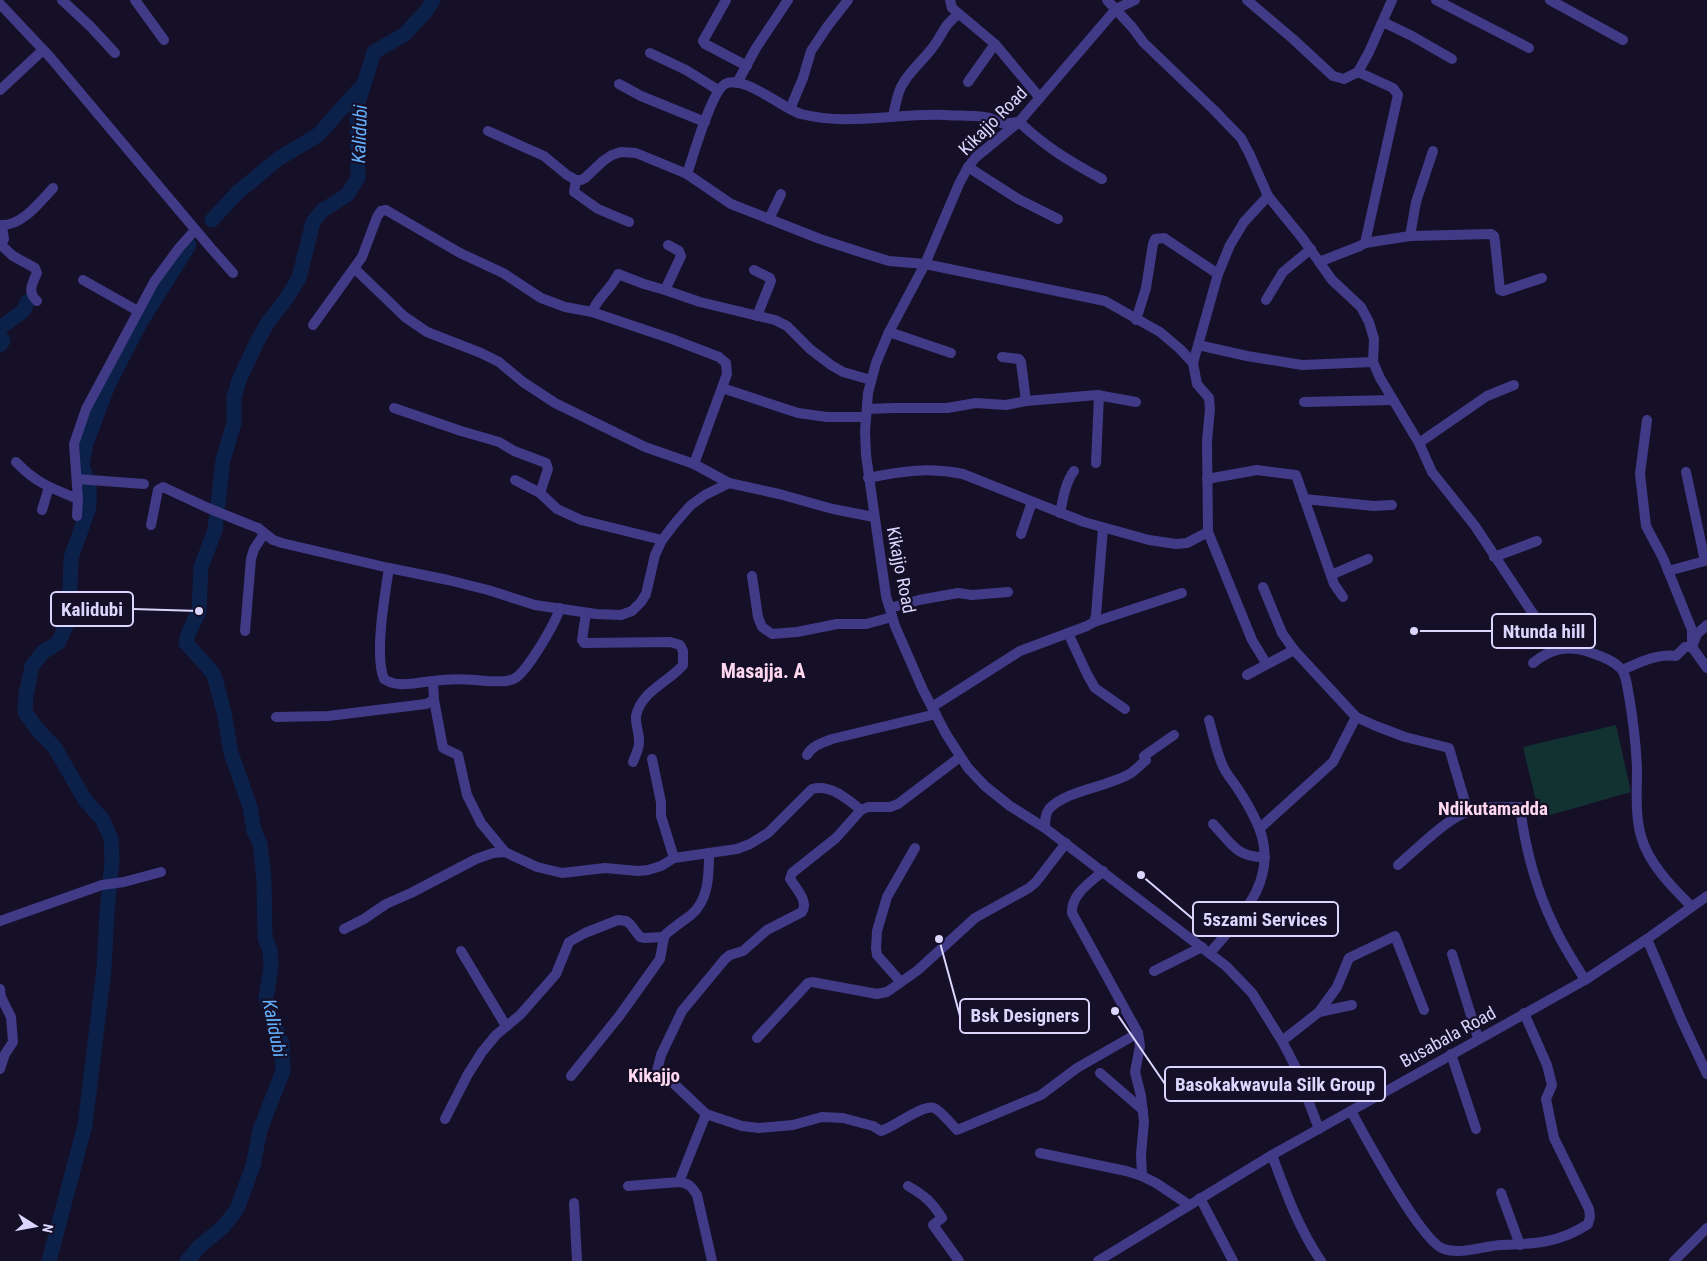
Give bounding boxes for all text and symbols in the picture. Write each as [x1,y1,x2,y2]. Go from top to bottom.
street label: Kikajjo Road [954,82,1031,159]
water label: Kalidubi [347,104,372,164]
street label: Kikajjo Road [883,525,920,615]
callout: Kalidubi [51,592,133,626]
text: Kalidubi [61,598,123,621]
callout: Ntunda hill [1492,614,1595,648]
text: Ntunda hill [1503,620,1585,643]
district label: Masajja. A [721,659,805,683]
district label: Ndikutamadda [1438,797,1548,820]
callout: 5szami Services [1193,902,1338,936]
text: 5szami Services [1203,908,1327,931]
water label: Kalidubi [258,997,292,1060]
callout: Bsk Designers [960,999,1089,1033]
street label: Busabala Road [1396,1002,1499,1071]
text: Bsk Designers [971,1004,1079,1027]
district label: Kikajjo [628,1064,680,1087]
callout: Basokakwavula Silk Group [1165,1067,1385,1101]
text: Basokakwavula Silk Group [1175,1073,1375,1096]
north arrow [10,1201,60,1251]
text: N [39,1223,56,1234]

